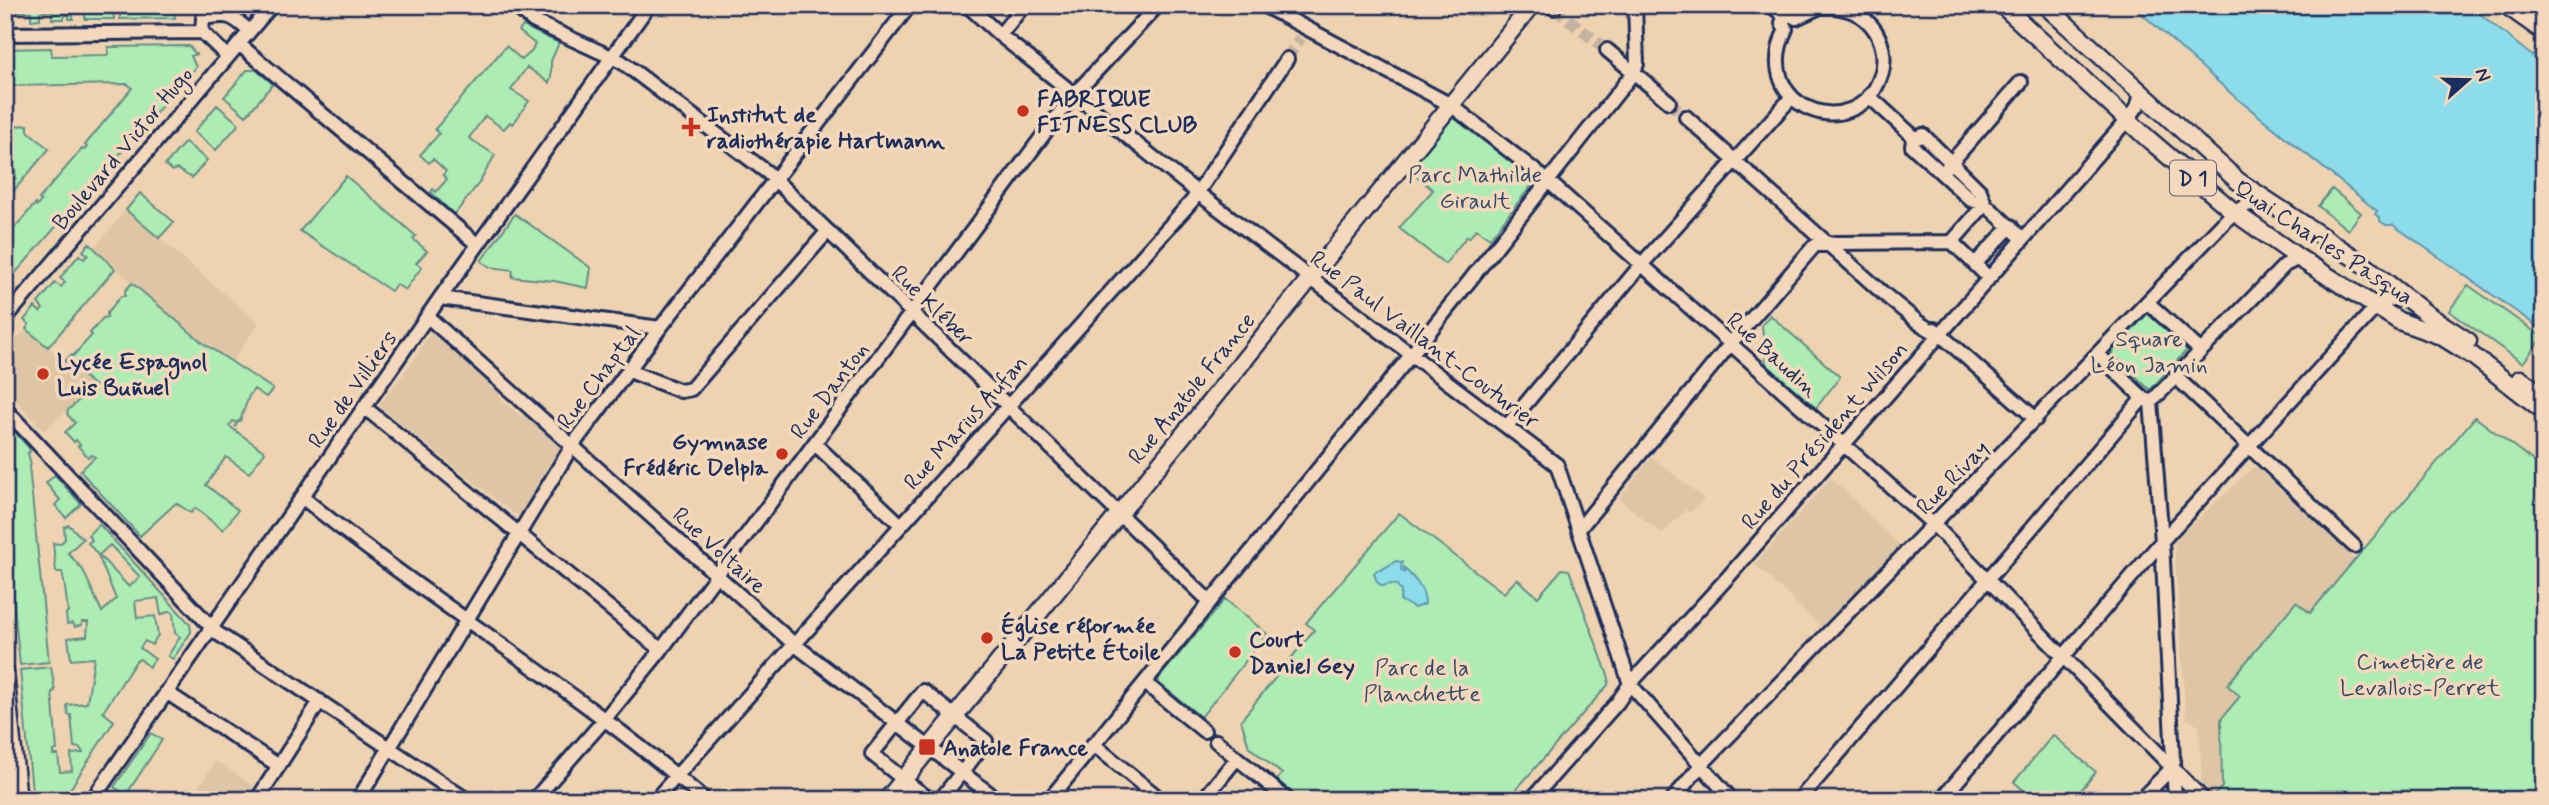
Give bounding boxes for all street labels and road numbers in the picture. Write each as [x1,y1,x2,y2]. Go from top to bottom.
street label: Boulevard Victor Hugo [46,61,202,239]
road number: D 1 [2170,160,2216,196]
street label: Quai Charles Pasqua [2227,174,2418,313]
street label: Rue Paul Vaillant-Couturier [1303,245,1545,437]
street label: Rue Kléber [884,259,980,354]
street label: Rue Baudin [1719,306,1824,405]
street label: Rue Anatole France [1122,307,1263,471]
street label: Rue Chaptal [551,320,648,436]
street label: Rue de Villiers [302,325,405,455]
street label: Rue du Président Wilson [1735,336,1916,537]
street label: Rue Danton [784,337,877,446]
street label: Rue Marius Aufan [898,349,1035,497]
street label: Rue Rivay [1910,435,1996,522]
street label: Rue Voltaire [665,501,772,602]

